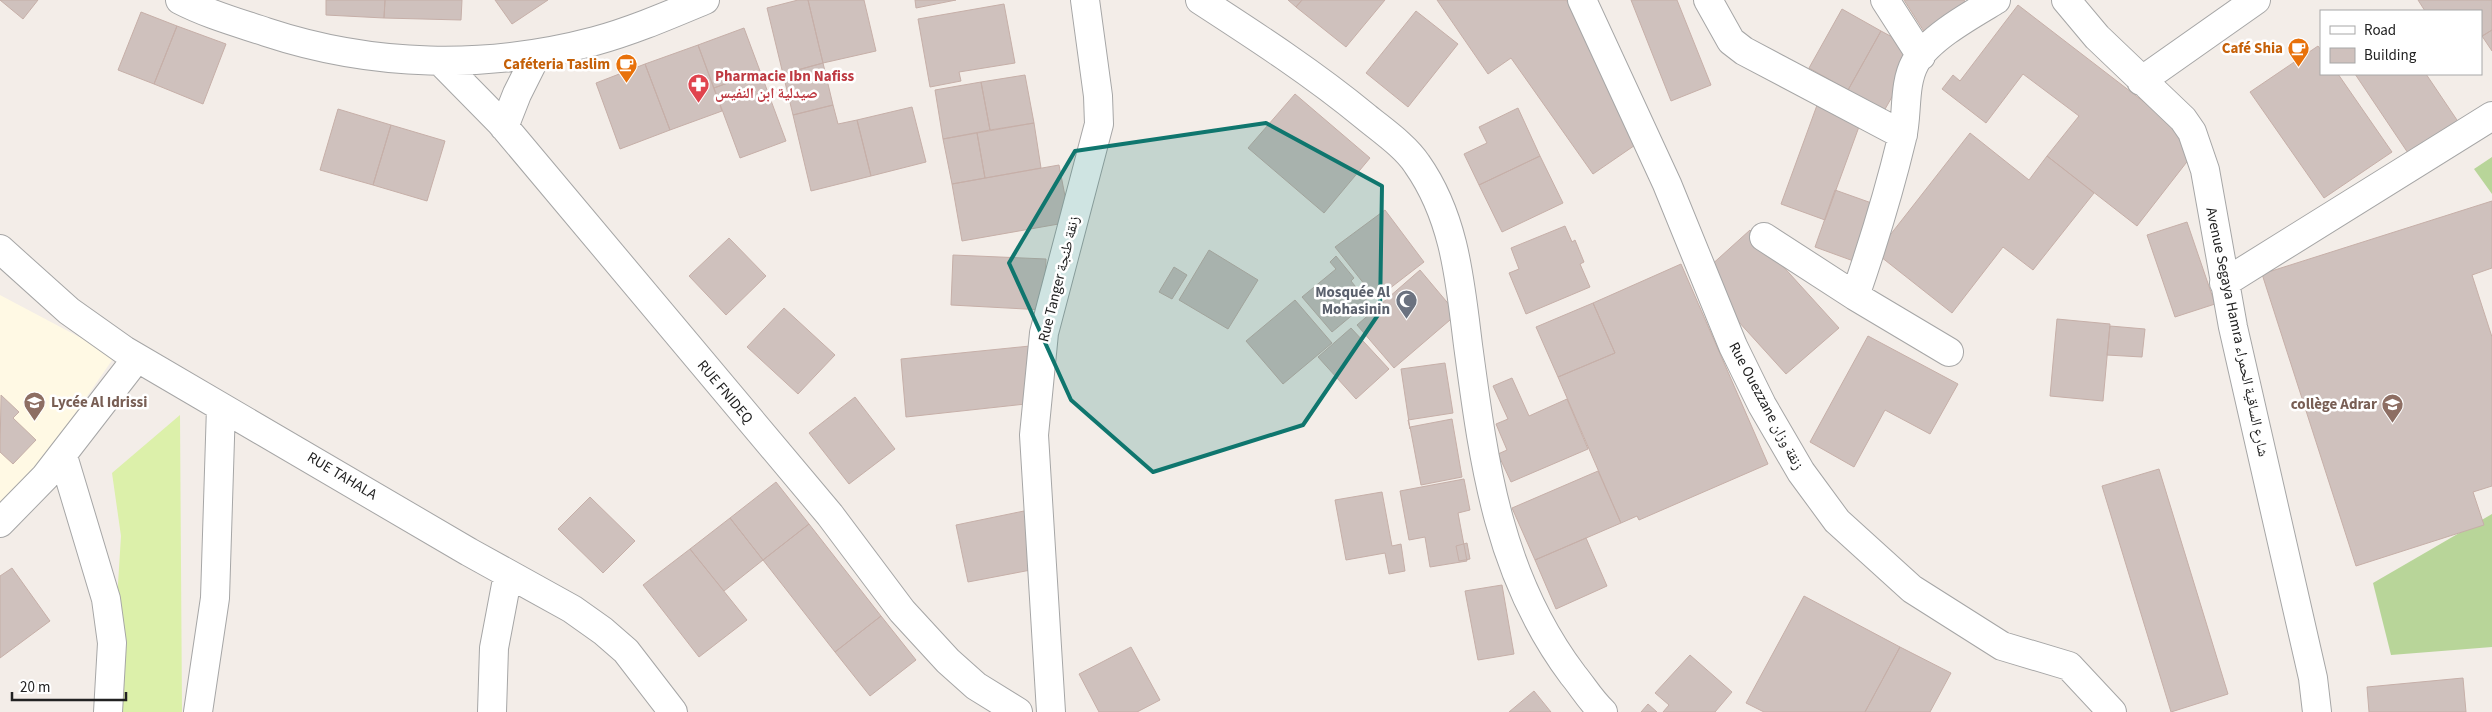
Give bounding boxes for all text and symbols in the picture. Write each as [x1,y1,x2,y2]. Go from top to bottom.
legend [2320,10,2482,75]
text: Road [2364,20,2396,41]
cafe icon: Café Shia [2287,36,2311,67]
place label: Café Shia [2222,38,2283,59]
text: Building [2364,45,2417,66]
cafe icon: Caféteria Taslim [614,52,638,83]
place label: Caféteria Taslim [503,54,610,75]
place label: Pharmacie Ibn Nafiss صيدلية ابن النفيس [715,66,855,104]
pharmacy icon: Pharmacie Ibn Nafiss صيدلية ابن النفيس [687,73,711,104]
street label: Avenue Segaya Hamra شارع الساقية الحمراء [2200,205,2274,459]
street label: Rue Tanger زنقة طنجة [1033,213,1085,344]
place label: Mosquée Al Mohasinin [1315,282,1391,320]
mosque icon: Mosquée Al Mohasinin [1394,289,1418,320]
street label: Rue Ouezzane زنقة وزان [1723,338,1809,474]
street label: RUE FNIDEQ [692,356,758,428]
school or university icon: Lycée Al Idrissi [23,390,47,421]
place label: Lycée Al Idrissi [51,392,147,413]
school or university icon: collège Adrar [2381,392,2405,423]
place label: collège Adrar [2291,394,2377,415]
street label: RUE TAHALA [303,447,382,506]
scale bar [12,670,126,702]
text: 20 m [20,677,50,698]

